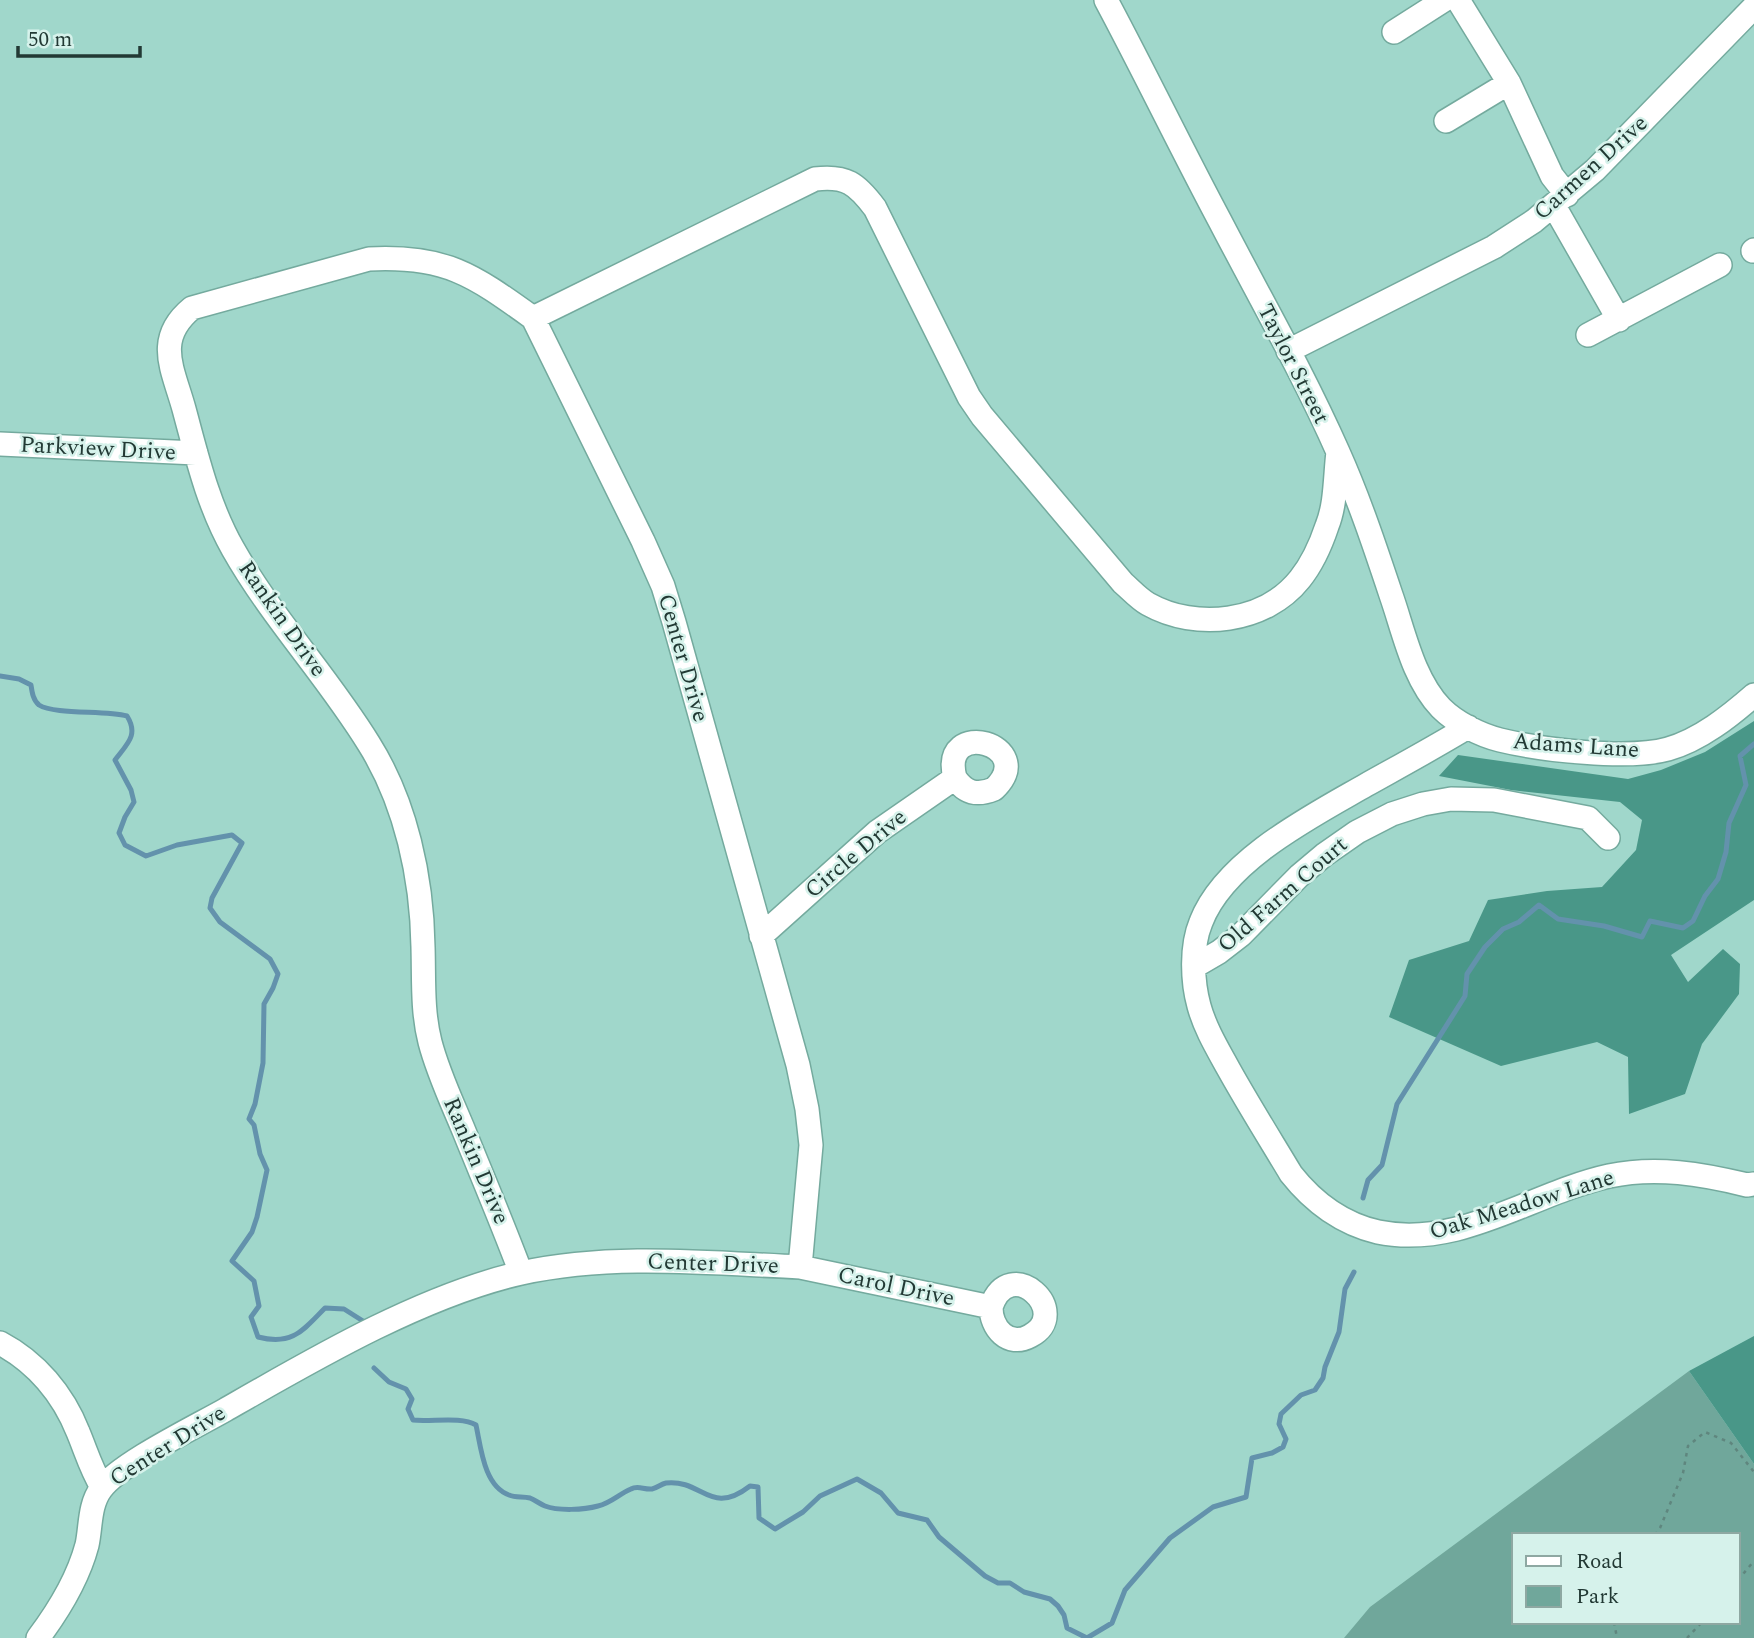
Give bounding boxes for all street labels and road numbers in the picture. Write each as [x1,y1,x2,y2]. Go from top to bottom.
street label: Carmen Drive [1526,107,1656,229]
street label: Taylor Street [1248,298,1338,430]
street label: Parkview Drive [19,427,177,471]
street label: Rankin Drive [229,554,335,684]
street label: Center Drive [648,590,718,726]
street label: Adams Lane [1512,724,1640,768]
street label: Circle Drive [797,801,915,907]
street label: Old Farm Court [1210,828,1356,962]
street label: Rankin Drive [433,1092,519,1230]
street label: Oak Meadow Lane [1425,1160,1619,1250]
street label: Center Drive [647,1244,779,1284]
street label: Carol Drive [834,1258,958,1316]
street label: Center Drive [103,1396,233,1496]

